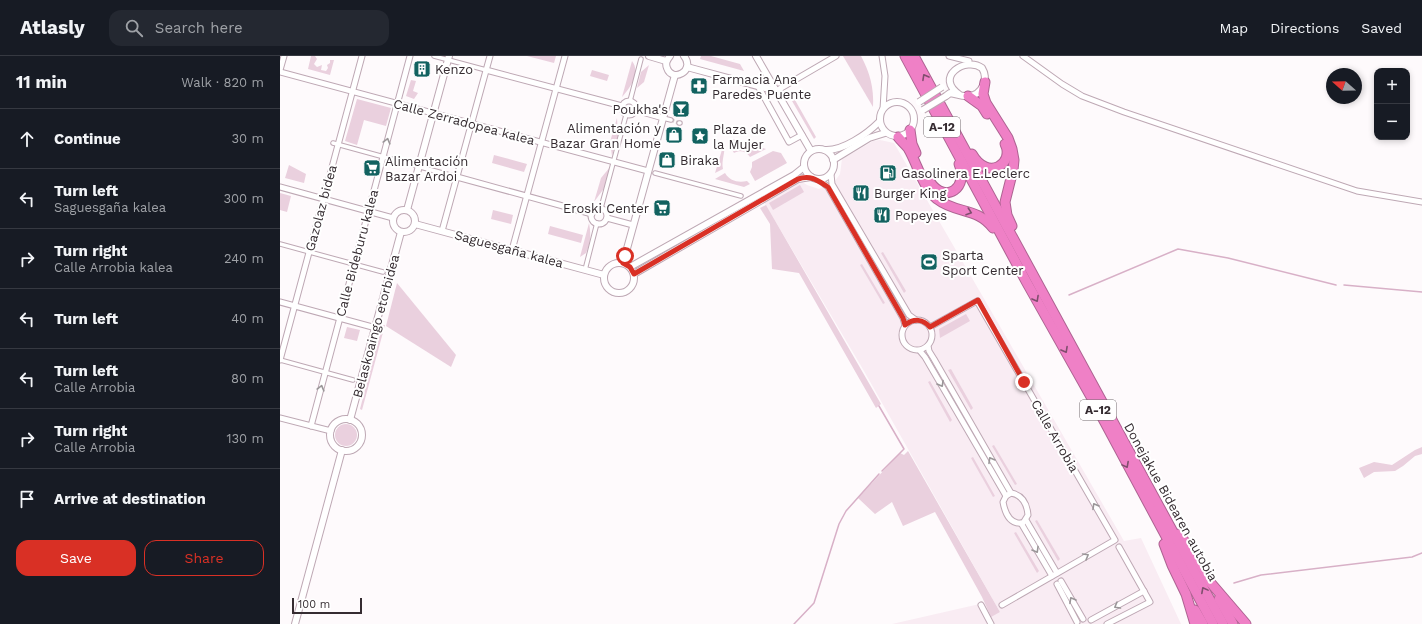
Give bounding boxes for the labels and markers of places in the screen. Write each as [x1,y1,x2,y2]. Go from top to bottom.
building icon: Kenzo [412,59,432,79]
place label: Kenzo [435,62,473,77]
place label: Farmacia Ana Paredes Puente [712,72,811,102]
pharmacy icon: Farmacia Ana Paredes Puente [689,76,709,96]
bar icon: Poukha's [671,99,691,119]
place label: Poukha's [612,102,668,117]
place label: Alimentación y Bazar Gran Home [550,121,661,151]
place label: Plaza de la Mujer [713,122,766,152]
shop icon: Alimentación y Bazar Gran Home [664,125,684,145]
place icon: Plaza de la Mujer [690,126,710,146]
shop icon: Biraka [657,150,677,170]
place label: Biraka [680,153,720,168]
place label: Alimentación Bazar Ardoi [385,154,468,184]
supermarket icon: Alimentación Bazar Ardoi [362,158,382,178]
fuel station icon: Gasolinera E.Leclerc [878,163,898,183]
place label: Gasolinera E.Leclerc [901,166,1030,181]
restaurant icon: Burger King [851,183,871,203]
place label: Burger King [874,186,946,201]
supermarket icon: Eroski Center [652,198,672,218]
place label: Eroski Center [563,201,649,216]
restaurant icon: Popeyes [872,205,892,225]
place label: Popeyes [895,208,947,223]
place label: Sparta Sport Center [942,248,1024,278]
sports icon: Sparta Sport Center [919,252,939,272]

